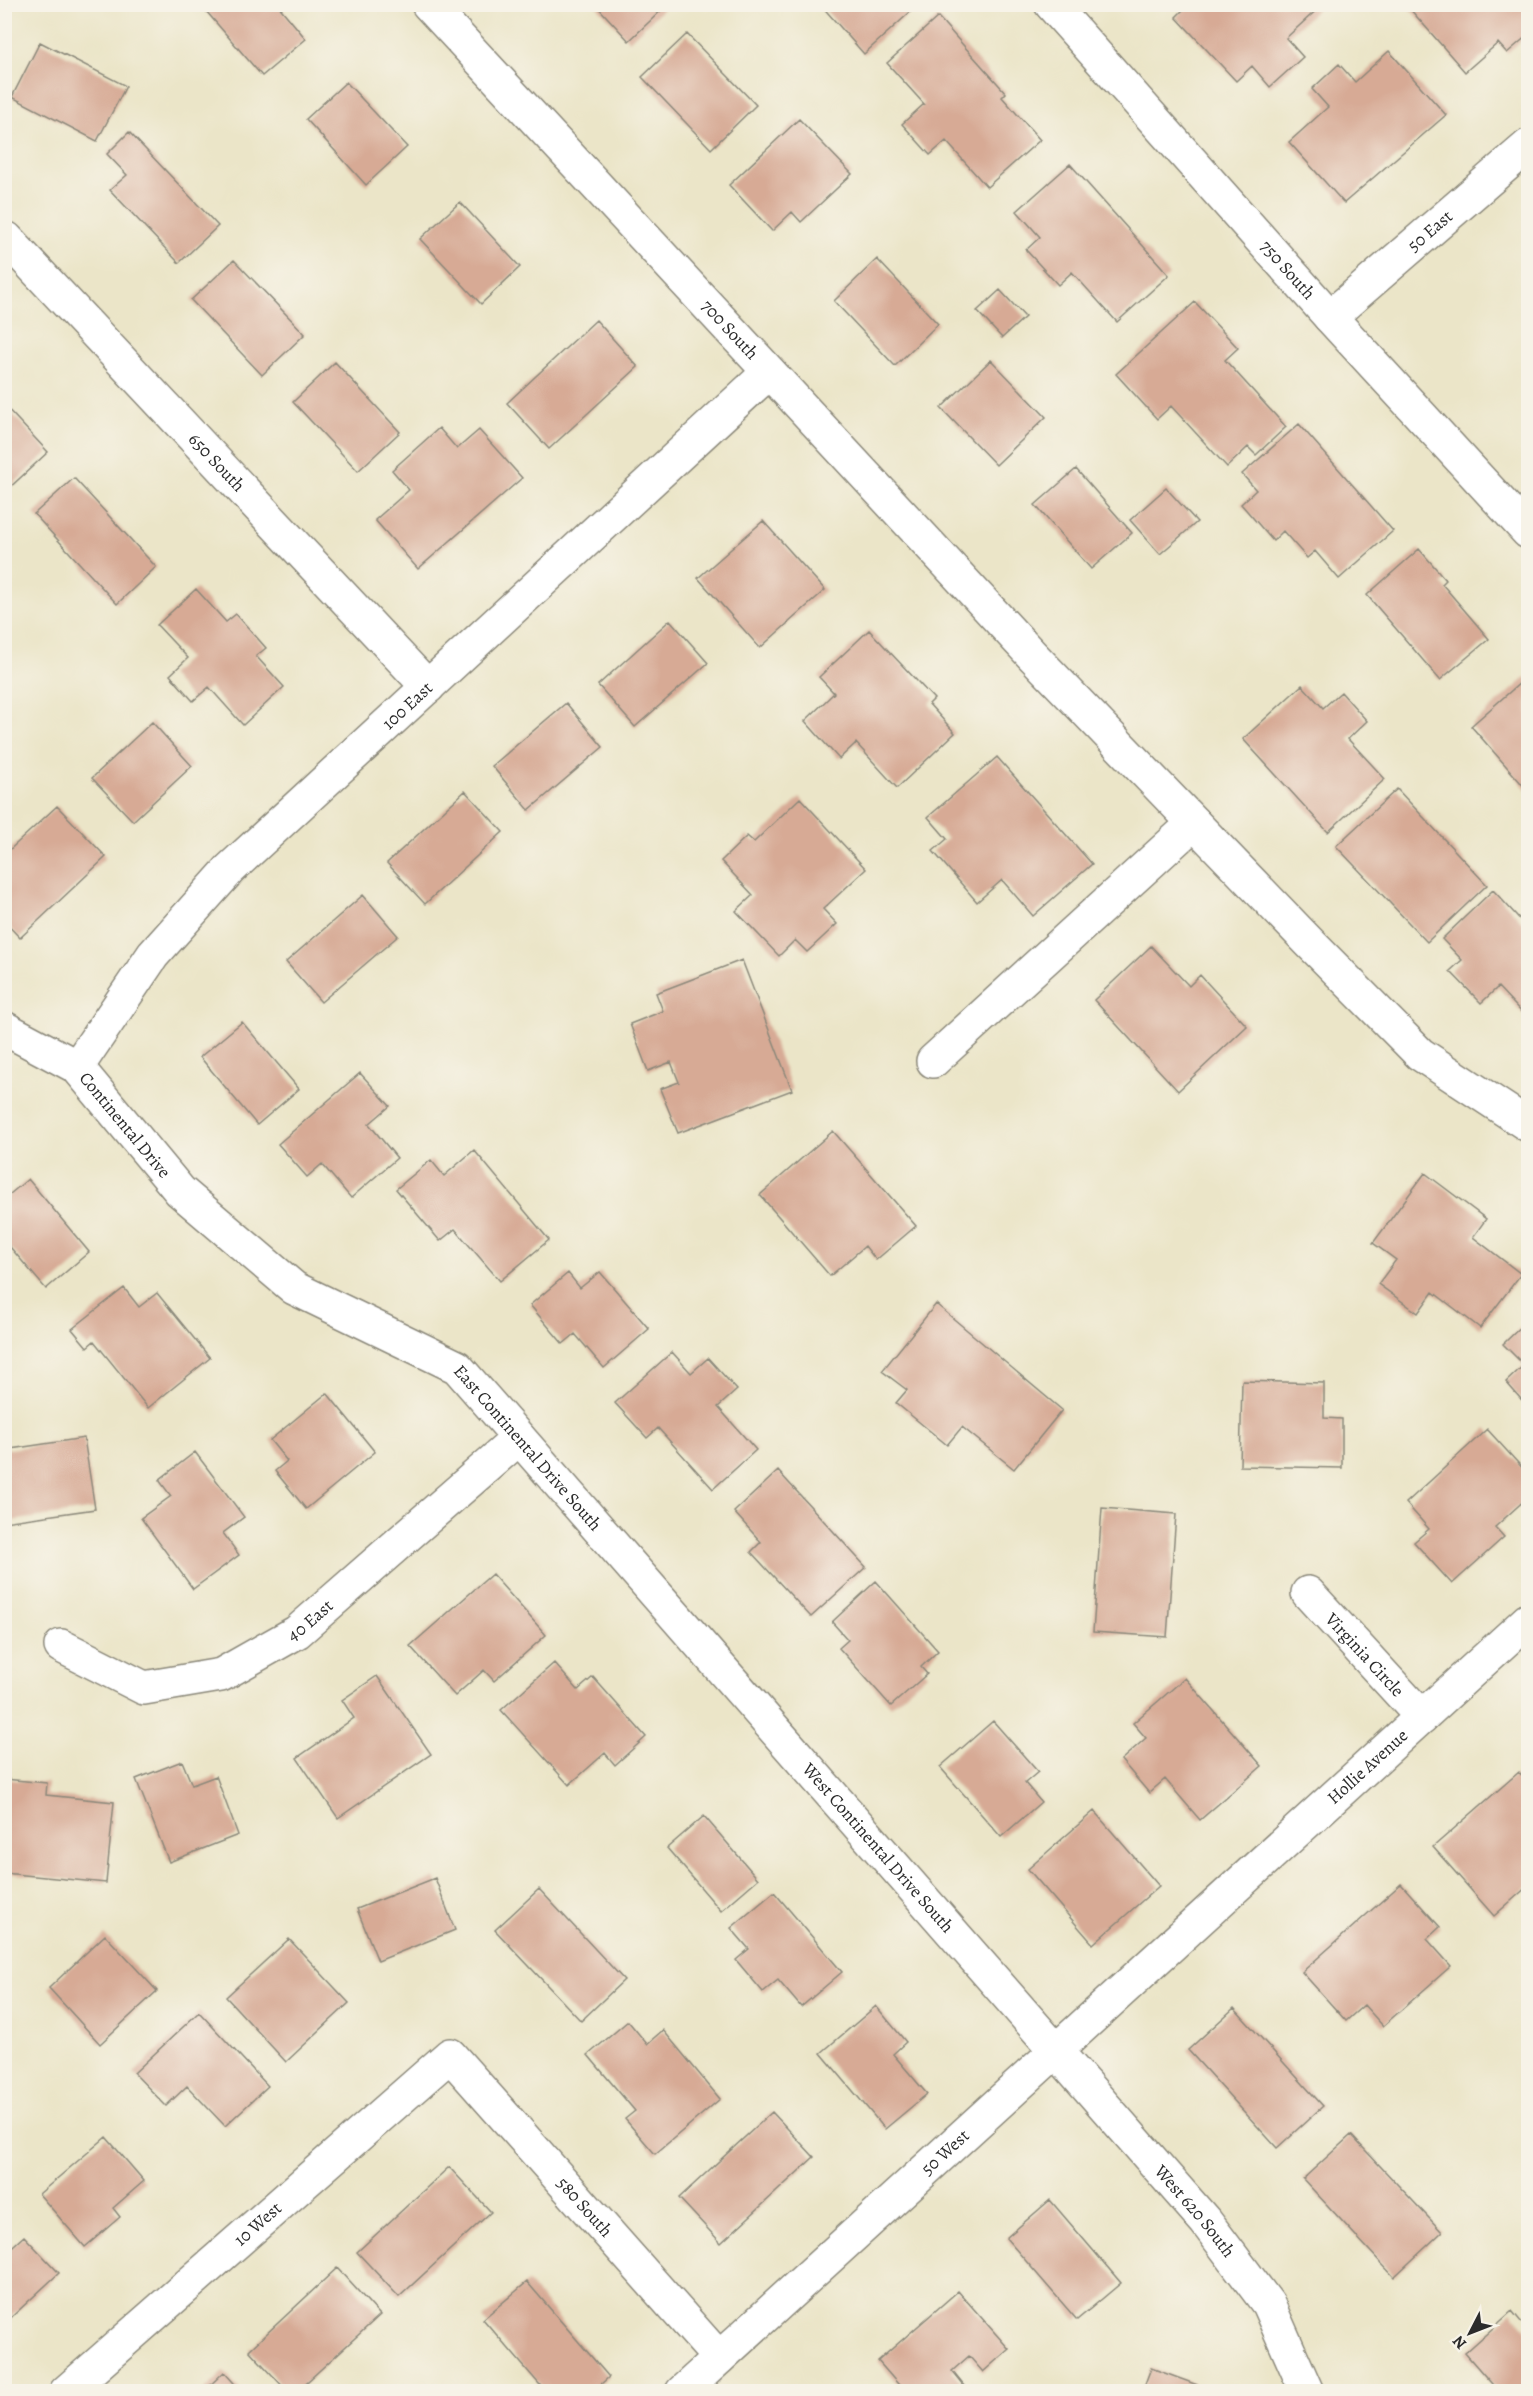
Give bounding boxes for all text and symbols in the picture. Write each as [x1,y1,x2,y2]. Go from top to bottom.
street label: 50 East [1402,204,1458,257]
street label: 750 South [1255,235,1321,305]
street label: 700 South [696,294,764,365]
street label: 650 South [183,428,251,497]
street label: 100 East [377,676,438,735]
street label: Continental Drive [74,1067,176,1183]
street label: East Continental Drive South [448,1359,607,1536]
street label: 40 East [283,1594,338,1647]
street label: Virginia Circle [1319,1607,1410,1702]
street label: Hollie Avenue [1322,1723,1413,1810]
street label: West Continental Drive South [796,1757,960,1938]
street label: 50 West [916,2124,974,2180]
street label: West 620 South [1149,2159,1241,2263]
street label: 580 South [552,2172,618,2242]
street label: 10 West [229,2196,287,2251]
north arrow [1440,2303,1500,2363]
text: N [1447,2330,1472,2354]

